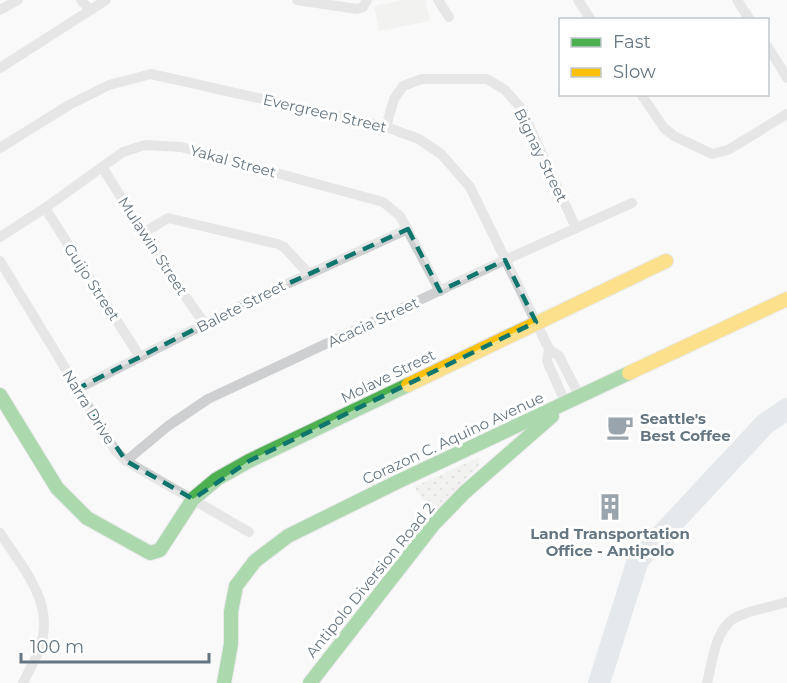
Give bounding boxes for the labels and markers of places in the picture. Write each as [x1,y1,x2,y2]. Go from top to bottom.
place label: Seattle's Best Coffee [640,409,731,445]
cafe icon: Seattle's Best Coffee [605,412,635,442]
building icon: Land Transportation Office - Antipolo [595,492,625,522]
place label: Land Transportation Office - Antipolo [530,524,690,560]

